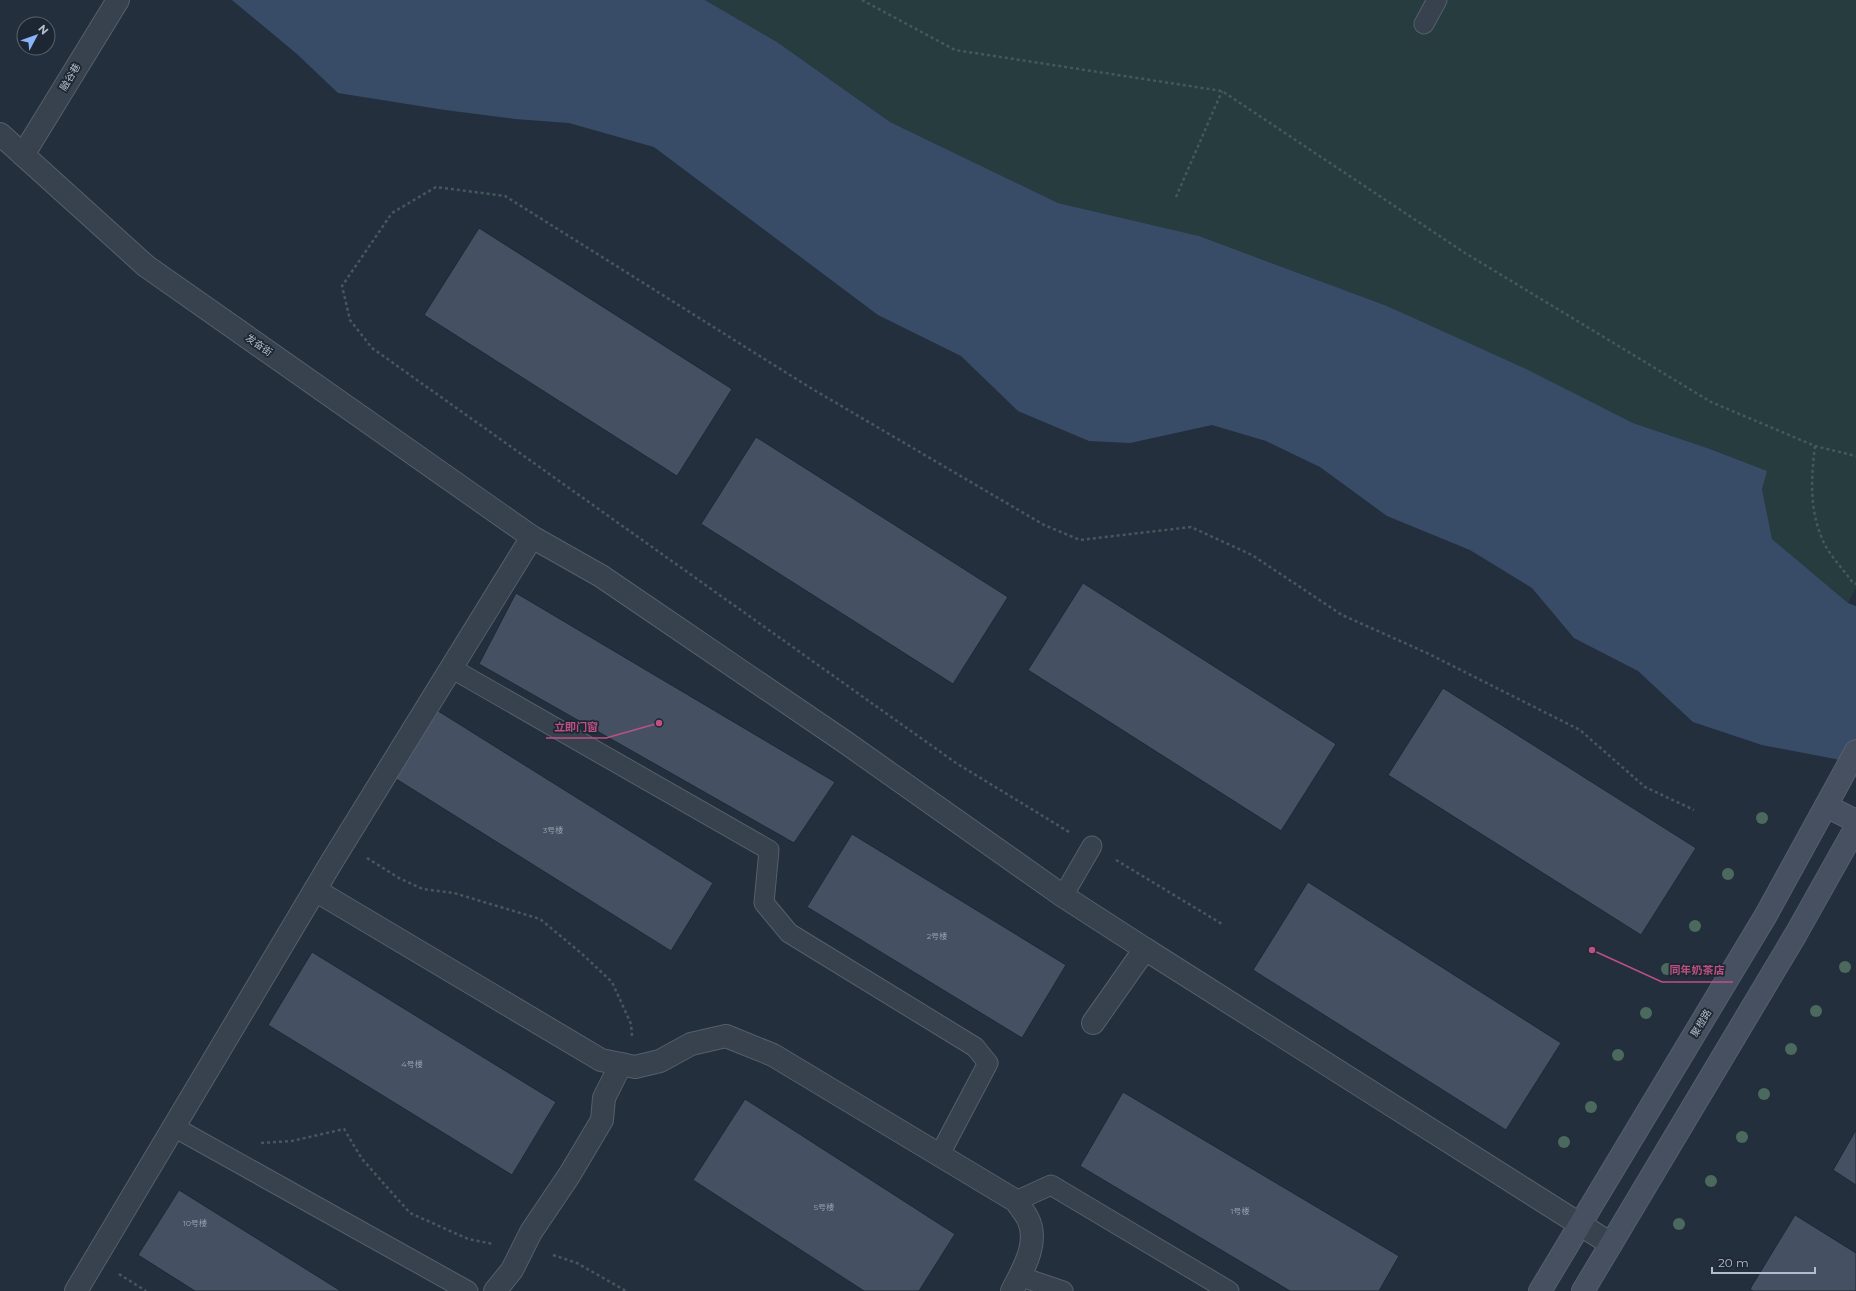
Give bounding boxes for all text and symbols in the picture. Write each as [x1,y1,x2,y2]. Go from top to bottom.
north arrow [16,16,56,56]
text: N [35,21,52,37]
street label: 融谷巷 [57,61,83,93]
street label: 发奋街 [243,331,275,359]
callout: 立即门窗 [546,715,606,738]
text: 立即门窗 [554,720,598,734]
house number: 3号楼 [543,825,563,835]
house number: 2号楼 [927,931,947,941]
callout: 同年奶茶店 [1662,959,1733,982]
text: 同年奶茶店 [1670,963,1725,977]
street label: 聚橙路 [1688,1007,1714,1039]
house number: 4号楼 [401,1059,423,1069]
house number: 5号楼 [814,1202,834,1212]
house number: 1号楼 [1231,1206,1249,1216]
house number: 10号楼 [183,1218,207,1228]
scale bar [1712,1249,1815,1275]
text: 20 m [1718,1255,1749,1270]

